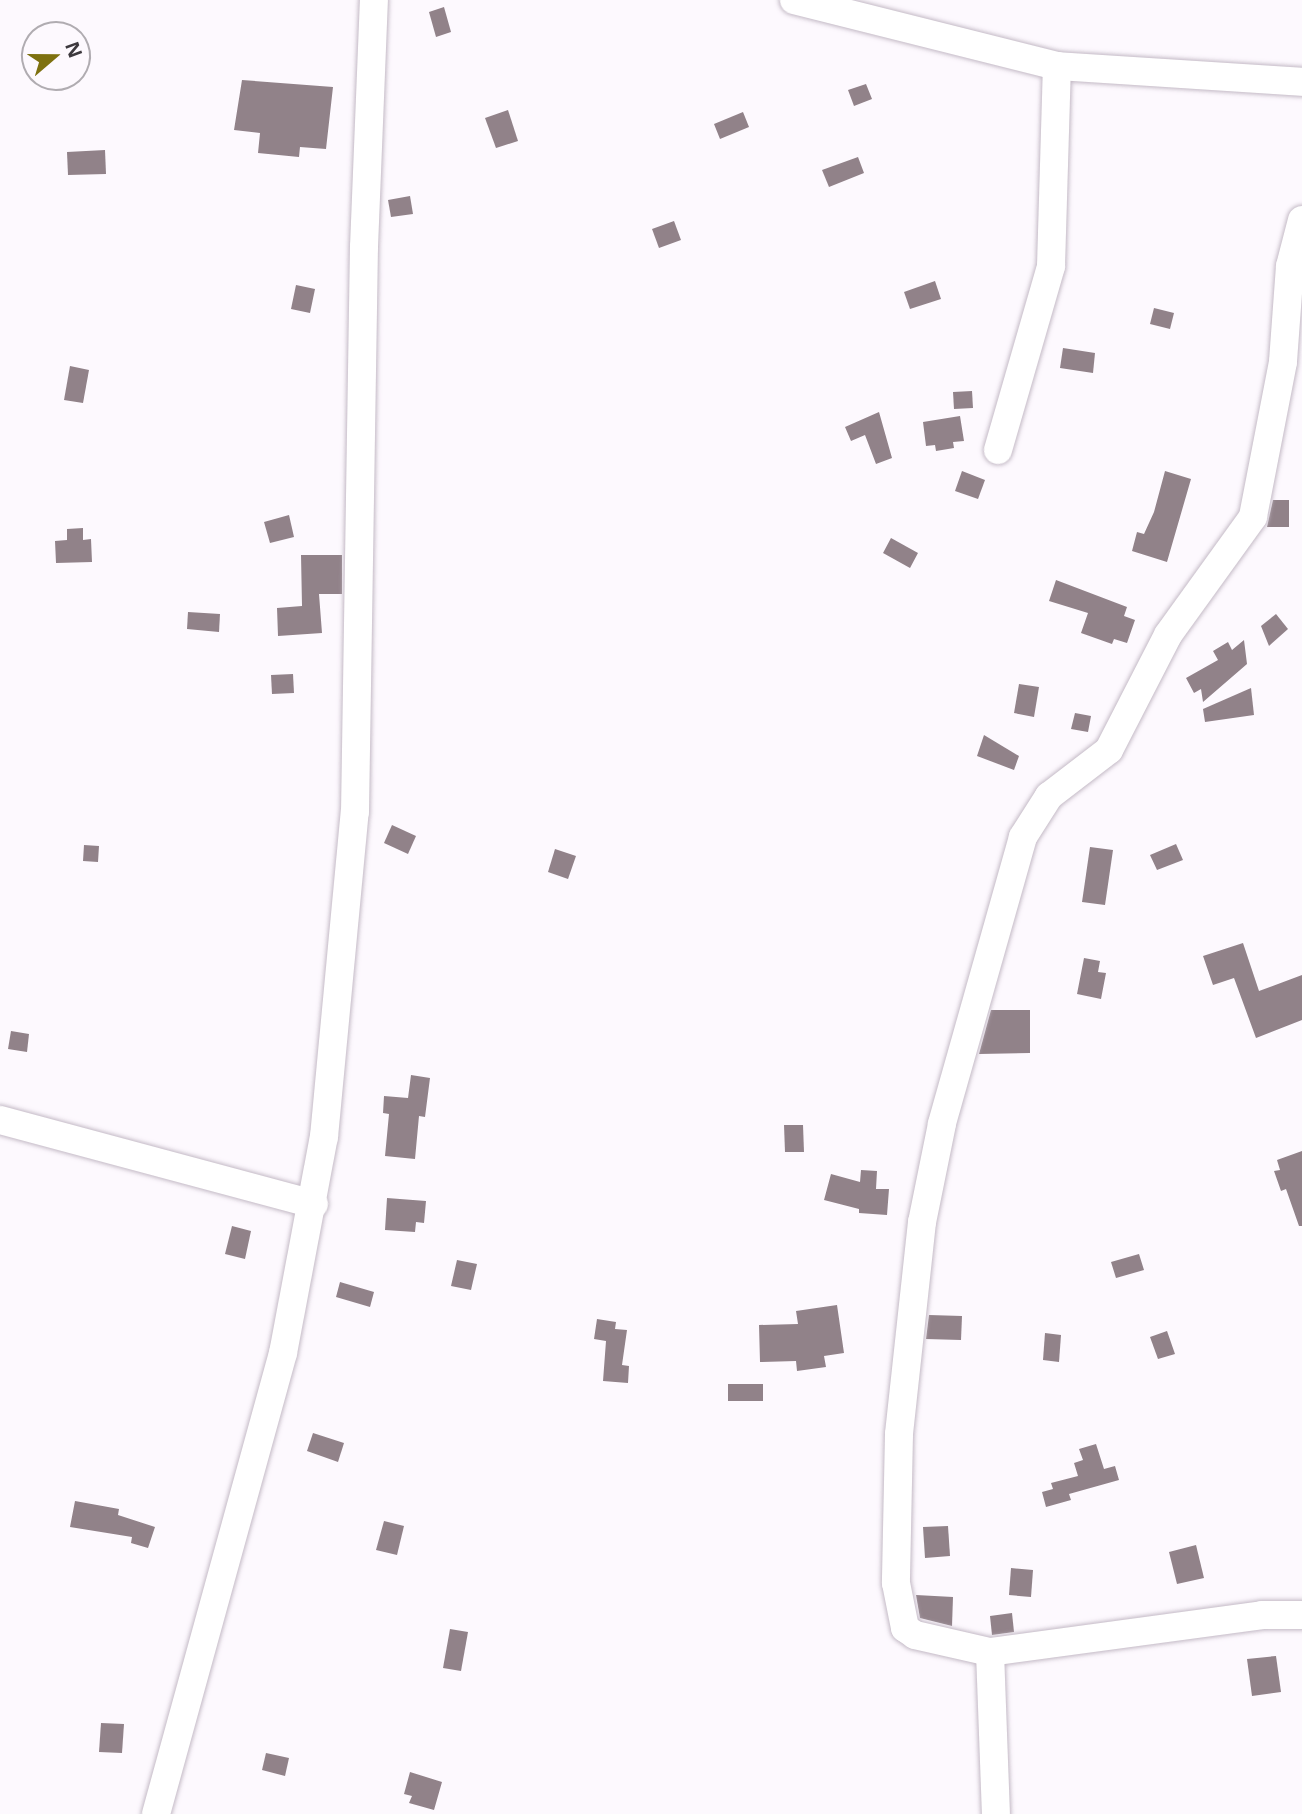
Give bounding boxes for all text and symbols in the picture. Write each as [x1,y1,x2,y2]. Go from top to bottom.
north arrow [21,21,91,91]
text: N [59,38,89,61]

